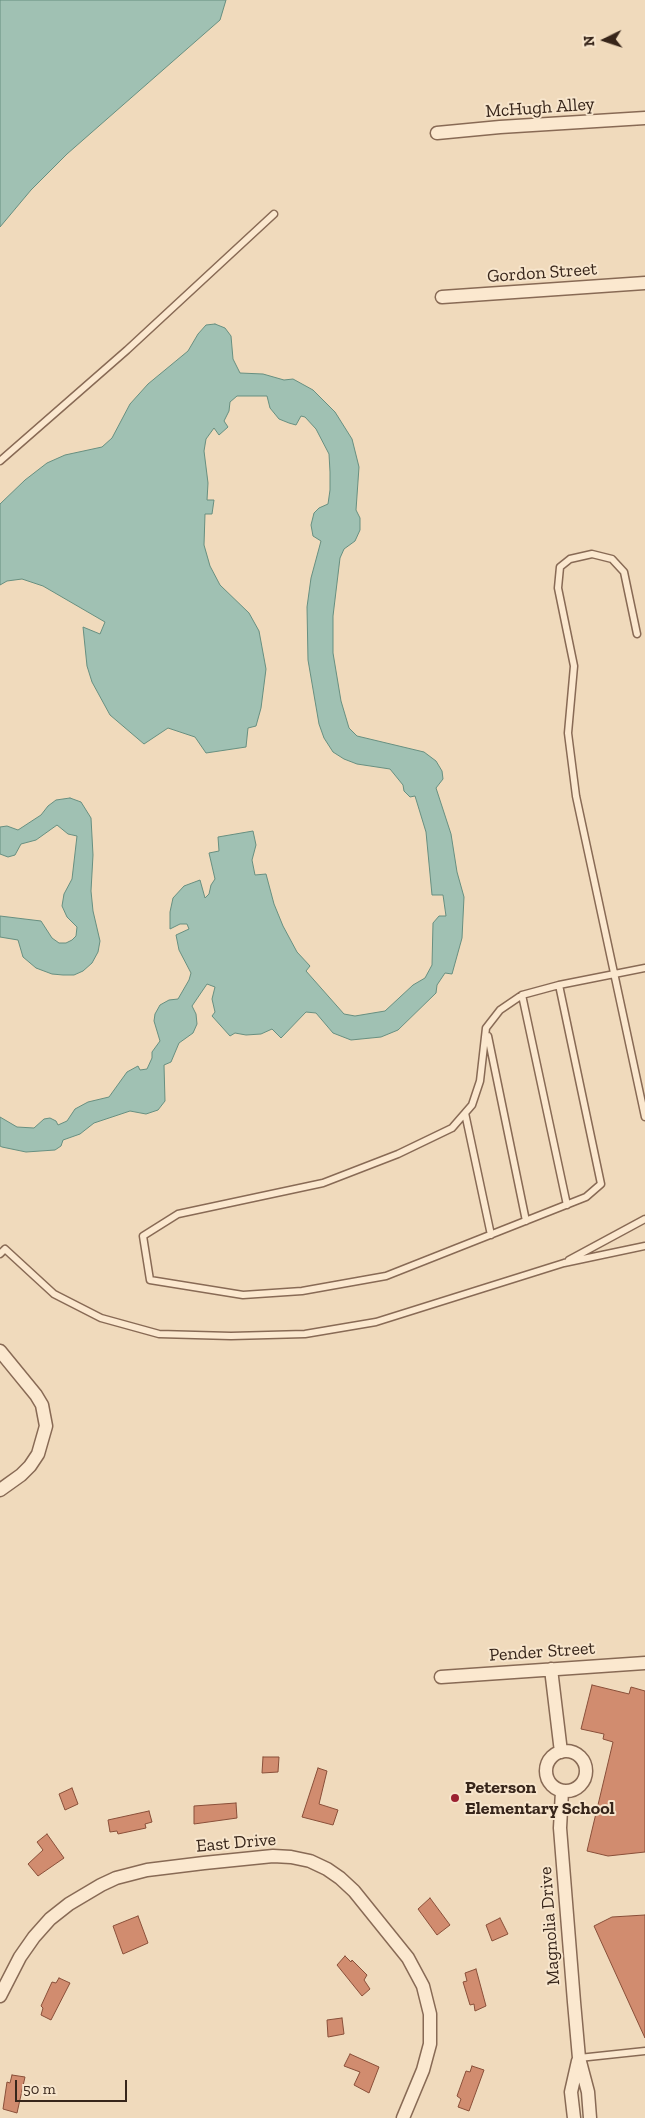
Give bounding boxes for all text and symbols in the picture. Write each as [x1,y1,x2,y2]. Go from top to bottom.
north arrow [580,15,630,65]
text: N [581,35,598,47]
street label: McHugh Alley [485,93,595,123]
street label: Gordon Street [486,258,598,288]
street label: Pender Street [488,1638,596,1666]
place label: Peterson Elementary School [465,1777,615,1820]
marker: Peterson Elementary School [449,1792,461,1804]
street label: East Drive [195,1829,277,1857]
street label: Magnolia Drive [535,1866,565,1986]
scale bar [18,2070,130,2102]
text: 50 m [23,2080,56,2098]

